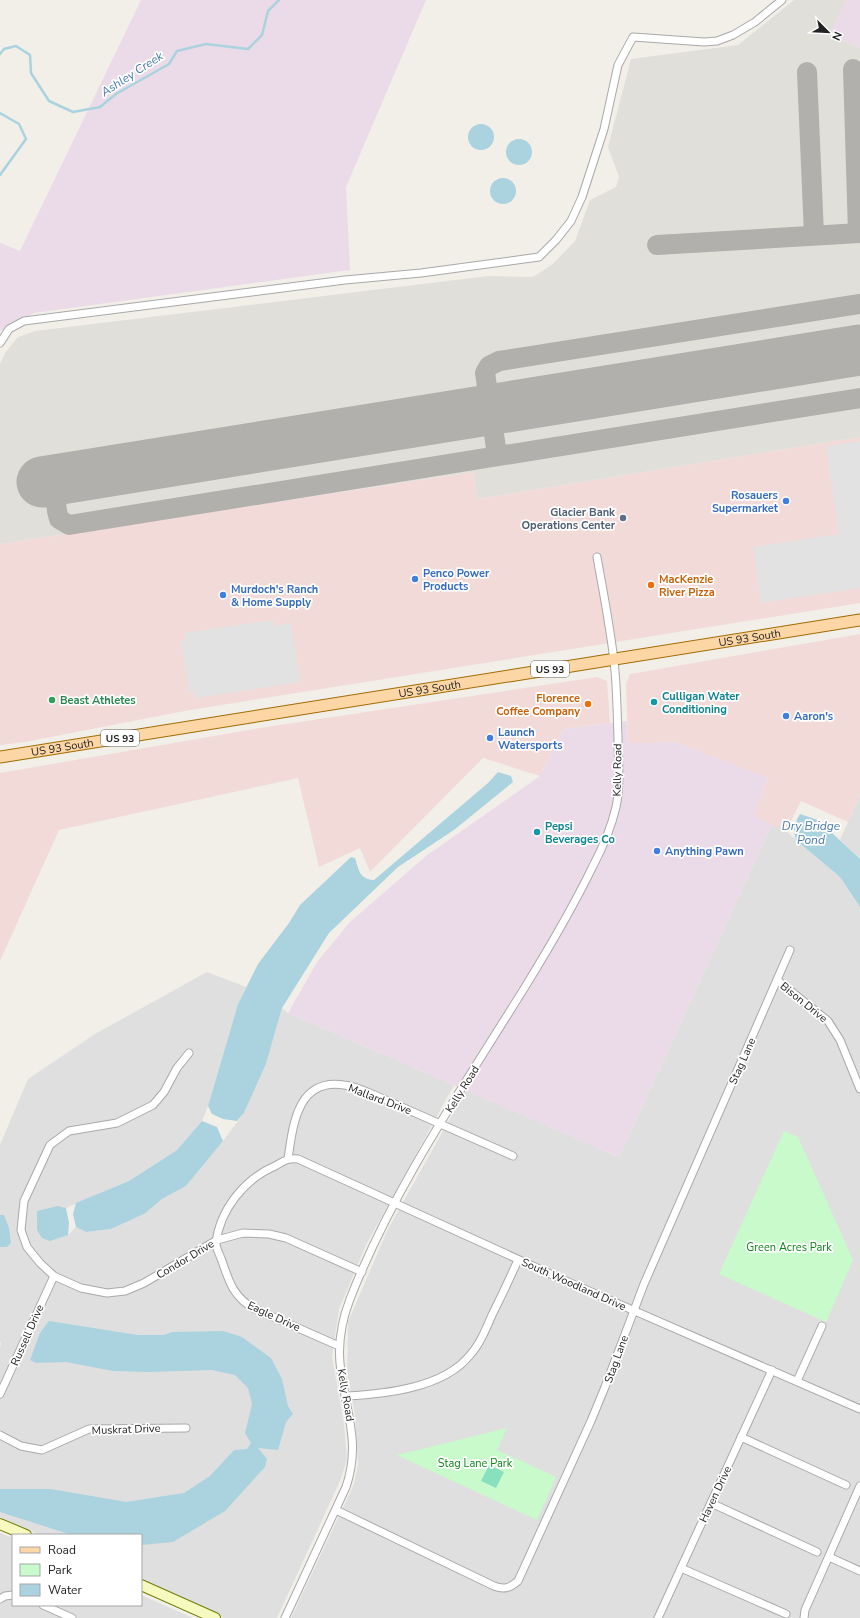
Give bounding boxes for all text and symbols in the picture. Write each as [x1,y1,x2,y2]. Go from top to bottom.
north arrow [808,12,848,52]
text: N [828,29,845,43]
water label: Ashley Creek [97,47,167,101]
place label: Rosauers Supermarket [712,488,779,516]
marker: Rosauers Supermarket [781,496,791,506]
place label: Glacier Bank Operations Center [521,505,616,533]
marker: Glacier Bank Operations Center [618,513,628,523]
place label: Penco Power Products [423,566,490,594]
place label: MacKenzie River Pizza [659,572,715,600]
marker: Penco Power Products [410,574,420,584]
marker: MacKenzie River Pizza [646,580,656,590]
place label: Murdoch's Ranch & Home Supply [231,582,318,610]
marker: Murdoch's Ranch & Home Supply [218,590,228,600]
street label: US 93 South [717,626,782,650]
road number: US 93 [531,661,569,677]
street label: US 93 South [397,677,462,701]
place label: Culligan Water Conditioning [662,689,740,717]
place label: Florence Coffee Company [496,691,580,719]
place label: Beast Athletes [60,693,136,708]
marker: Beast Athletes [47,695,57,705]
marker: Culligan Water Conditioning [649,697,659,707]
marker: Florence Coffee Company [583,699,593,709]
place label: Aaron's [794,709,833,724]
marker: Aaron's [781,711,791,721]
place label: Launch Watersports [498,725,563,753]
road number: US 93 [101,730,139,746]
marker: Launch Watersports [485,733,495,743]
street label: US 93 South [30,735,94,760]
street label: Kelly Road [610,743,625,797]
water label: Dry Bridge Pond [782,818,841,848]
place label: Pepsi Beverages Co [545,819,615,847]
marker: Pepsi Beverages Co [532,827,542,837]
place label: Anything Pawn [665,844,744,859]
marker: Anything Pawn [652,846,662,856]
street label: Bison Drive [777,979,830,1026]
street label: Stag Lane [726,1035,759,1087]
street label: Kelly Road [442,1063,483,1116]
street label: Mallard Drive [346,1080,414,1118]
street label: Condor Drive [154,1236,217,1283]
park label: Green Acres Park [746,1240,832,1255]
street label: South Woodland Drive [519,1255,628,1314]
street label: Eagle Drive [245,1298,303,1335]
street label: Russell Drive [7,1302,48,1368]
street label: Stag Lane [601,1333,632,1385]
street label: Kelly Road [334,1368,358,1423]
street label: Muskrat Drive [91,1421,161,1438]
park label: Stag Lane Park [438,1456,513,1471]
street label: Haven Drive [696,1463,735,1525]
legend [12,1534,142,1606]
text: Road [48,1542,76,1558]
text: Park [48,1562,73,1578]
text: Water [48,1582,82,1598]

